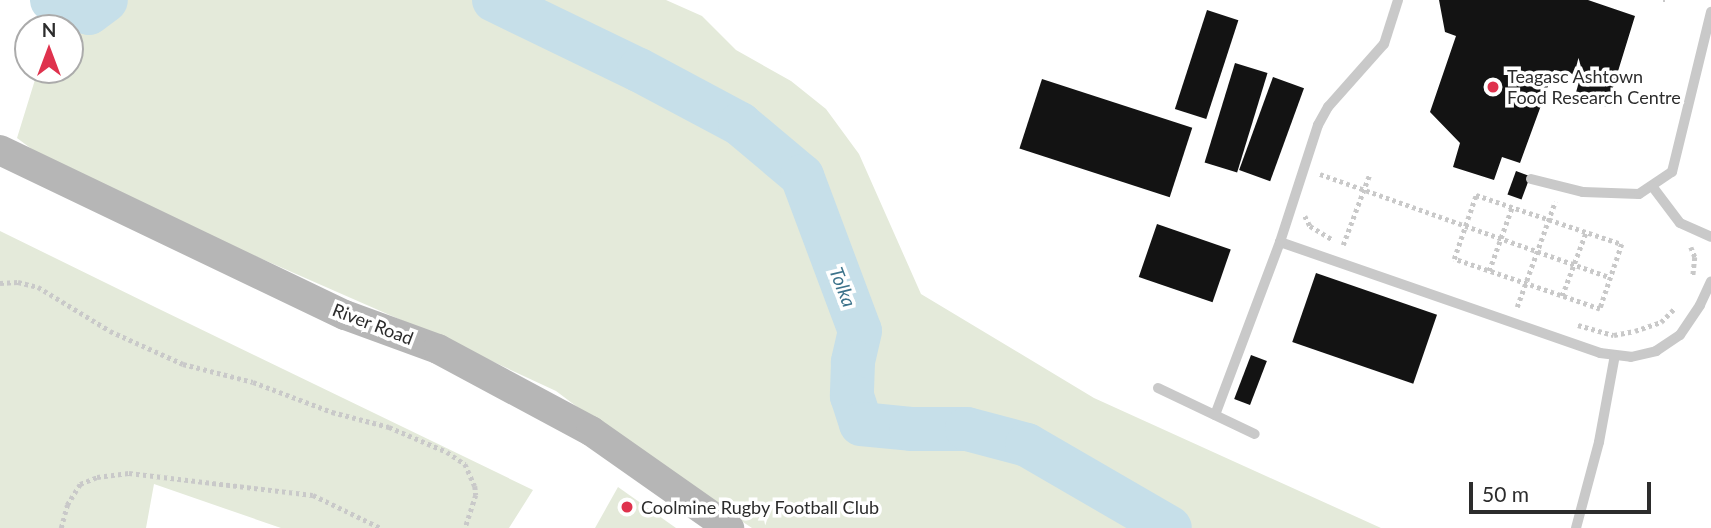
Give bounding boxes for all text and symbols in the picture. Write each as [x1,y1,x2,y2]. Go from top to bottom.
north arrow [14,14,84,84]
text: N [42,18,56,41]
place label: Teagasc Ashtown Food Research Centre [1507,66,1681,108]
marker: Teagasc Ashtown Food Research Centre [1485,79,1501,95]
water label: Tolka [825,264,861,310]
street label: River Road [329,299,417,349]
scale bar [1473,468,1655,512]
text: 50 m [1482,481,1529,506]
place label: Coolmine Rugby Football Club [641,496,879,518]
marker: Coolmine Rugby Football Club [619,499,635,515]

